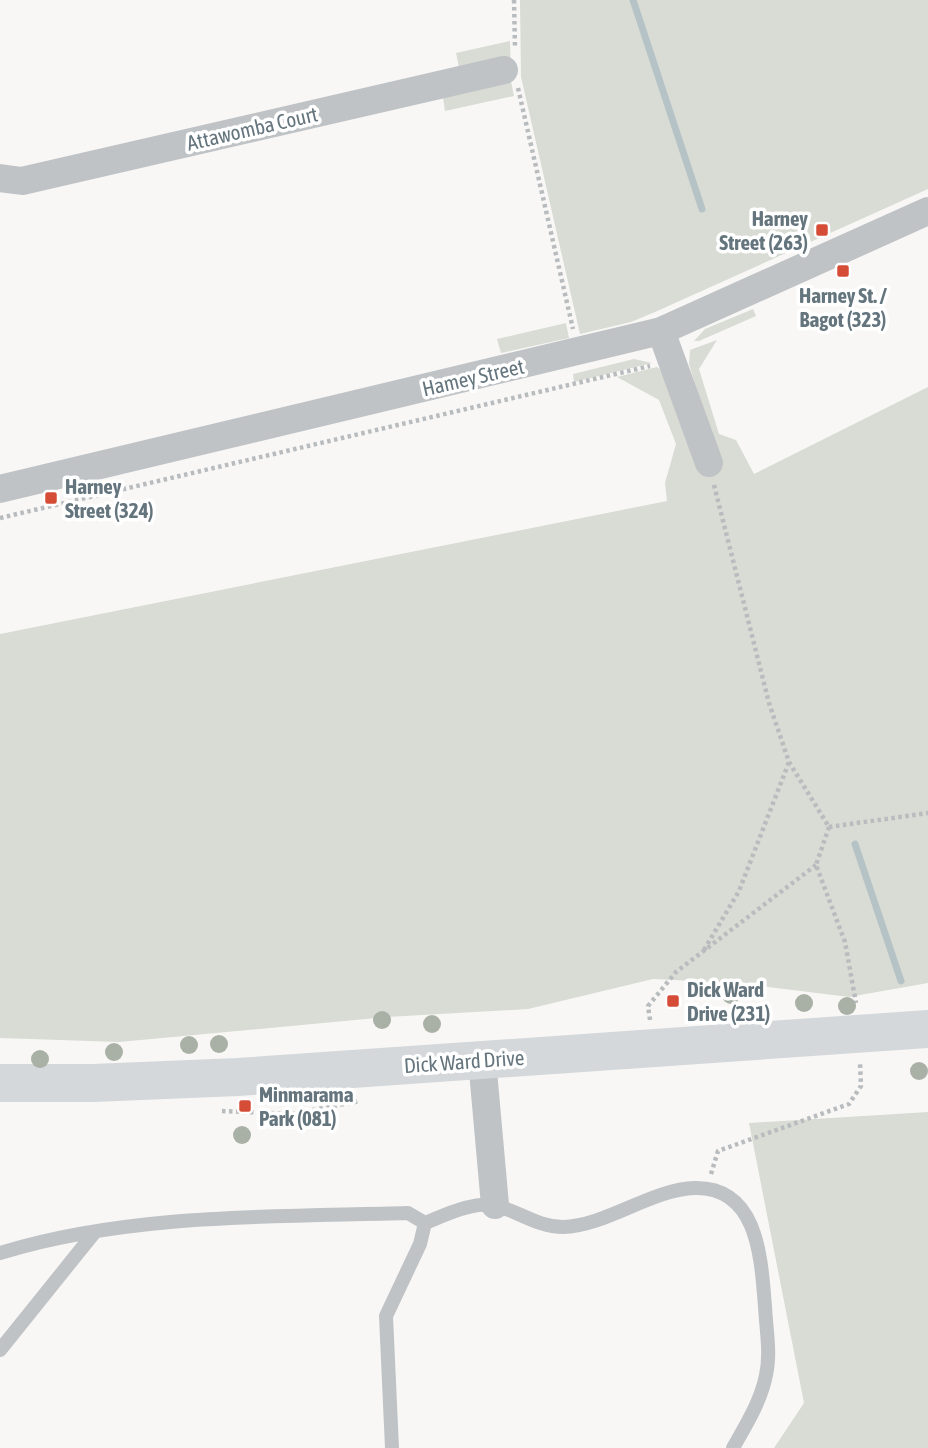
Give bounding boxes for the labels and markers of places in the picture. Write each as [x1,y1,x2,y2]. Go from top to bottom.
place label: Harney Street (263) [719,206,808,254]
marker: Harney Street (263) [814,222,830,238]
marker: Harney St. / Bagot (323) [835,263,851,279]
place label: Harney St. / Bagot (323) [799,283,888,331]
place label: Harney Street (324) [65,474,154,522]
marker: Harney Street (324) [43,490,59,506]
place label: Dick Ward Drive (231) [687,977,770,1025]
marker: Dick Ward Drive (231) [665,993,681,1009]
place label: Minmarama Park (081) [259,1082,354,1130]
marker: Minmarama Park (081) [237,1098,253,1114]

